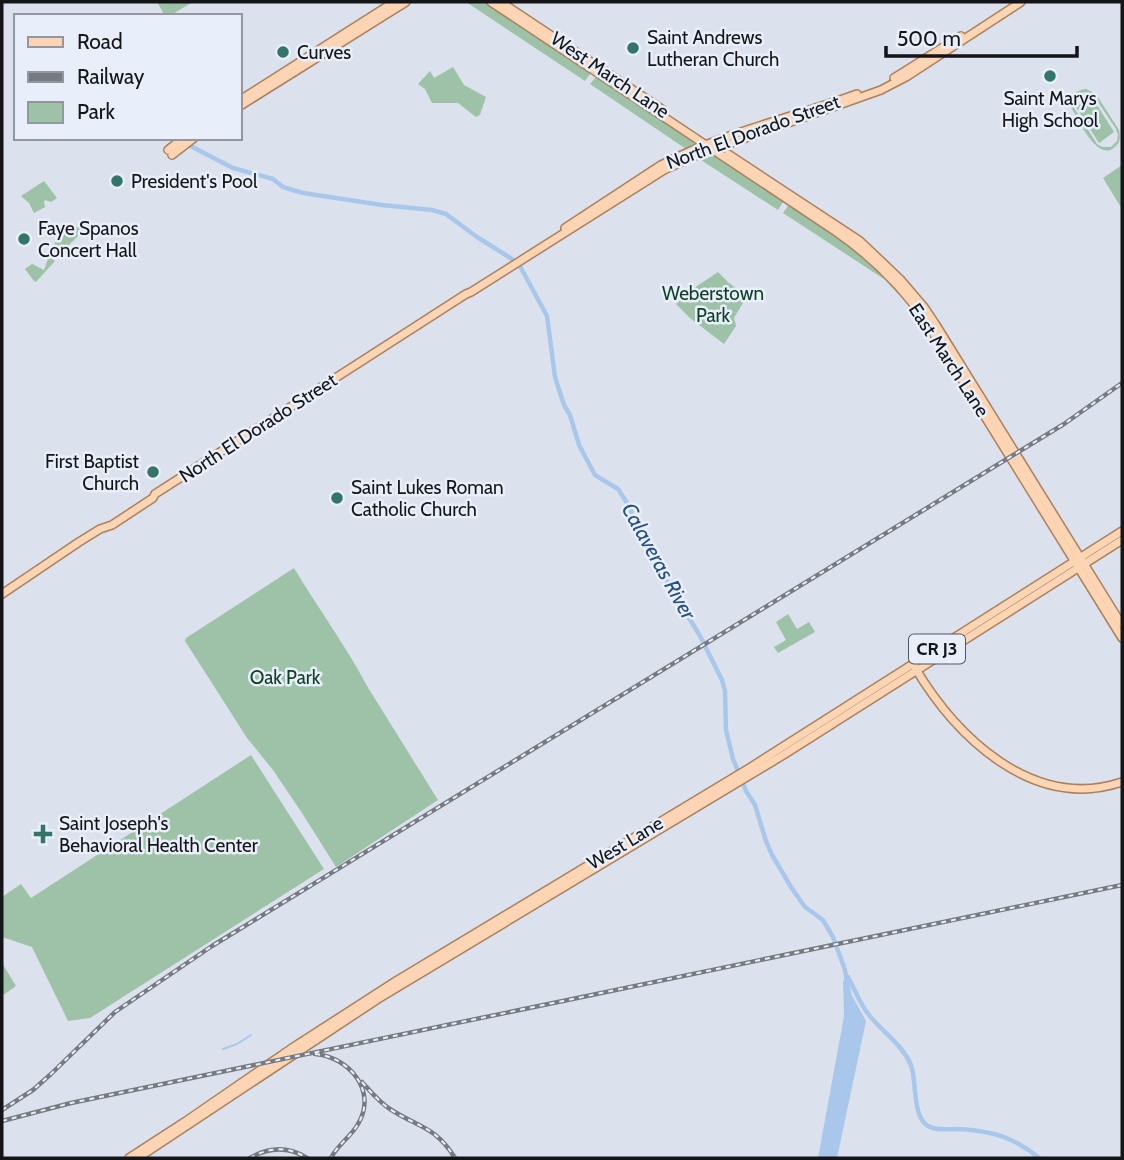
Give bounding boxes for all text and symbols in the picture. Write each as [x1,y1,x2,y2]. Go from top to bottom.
legend [14,14,242,140]
scale bar [886,14,1077,58]
place label: Saint Andrews Lutheran Church [647,26,779,71]
text: 500 m [897,26,961,51]
street label: West March Lane [546,27,674,123]
text: Road [77,29,123,54]
marker: Saint Andrews Lutheran Church [625,40,641,56]
place label: Curves [297,41,351,64]
marker: Curves [275,44,291,60]
text: Railway [77,64,145,89]
marker: Saint Marys High School [1042,68,1058,84]
place label: Saint Marys High School [1002,87,1099,132]
street label: North El Dorado Street [663,90,844,174]
text: Park [77,99,115,124]
place label: President's Pool [131,170,258,193]
marker: President's Pool [109,173,125,189]
place label: Faye Spanos Concert Hall [38,217,139,262]
marker: Faye Spanos Concert Hall [16,231,32,247]
park label: Weberstown Park [662,282,764,327]
street label: East March Lane [904,299,994,421]
street label: North El Dorado Street [175,368,342,488]
place label: First Baptist Church [45,450,140,495]
marker: First Baptist Church [145,464,161,480]
place label: Saint Lukes Roman Catholic Church [351,476,504,521]
marker: Saint Lukes Roman Catholic Church [329,490,345,506]
water label: Calaveras River [617,498,702,625]
road number: CR J3 [909,634,965,664]
park label: Oak Park [250,666,321,689]
street label: West Lane [583,811,667,875]
place label: Saint Joseph's Behavioral Health Center [59,812,258,857]
marker: Saint Joseph's Behavioral Health Center [33,824,53,844]

